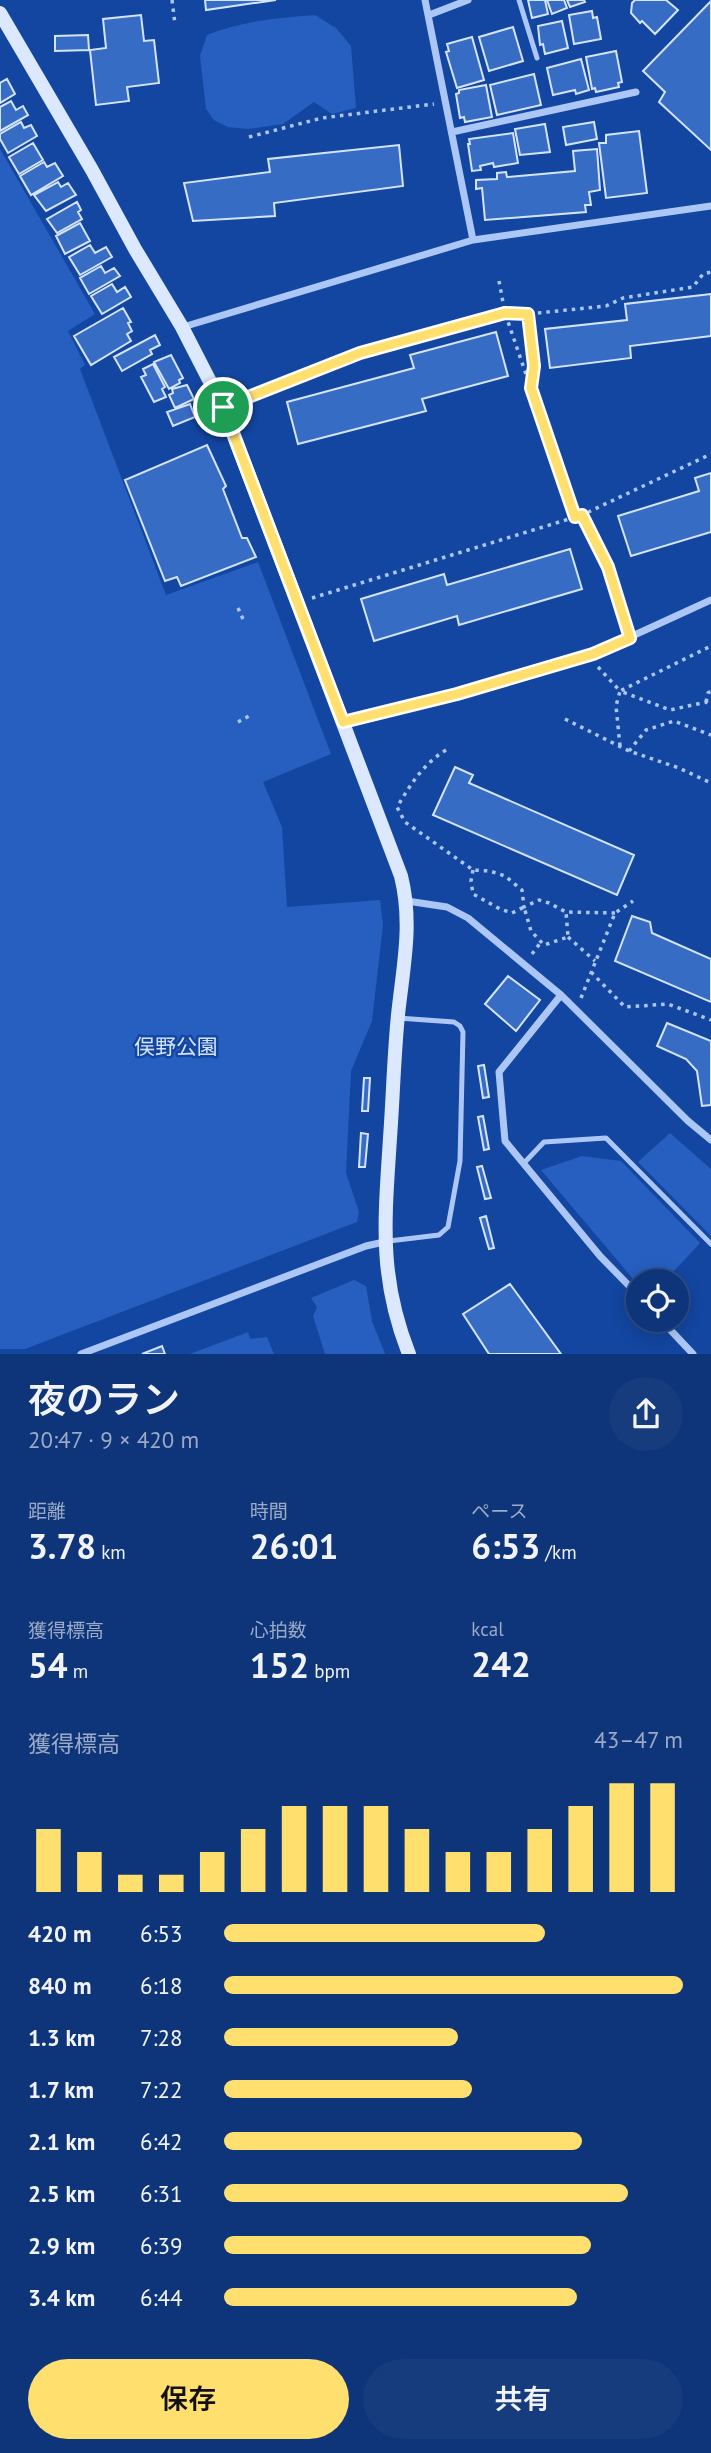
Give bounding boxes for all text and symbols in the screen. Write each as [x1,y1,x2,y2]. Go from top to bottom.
pin [193,377,253,437]
icon: arrive [204,388,242,426]
park label: 俣野公園 [134,1033,218,1060]
map controls [626,1269,689,1332]
button: locate [626,1269,689,1332]
text: 夜のラン [28,1374,180,1423]
button: share [609,1377,683,1451]
text: 20:47 · 9 × 420 m [28,1425,199,1454]
text: 距離 [28,1499,66,1523]
text: 時間 [250,1499,288,1523]
text: ペース [471,1499,527,1523]
text: 3.78 [28,1523,96,1569]
text: 26:01 [250,1523,338,1569]
text: 6:53 [471,1523,540,1569]
text: km [96,1540,126,1564]
text: /km [540,1540,577,1564]
text: kcal [471,1617,504,1641]
text: 獲得標高 [28,1618,104,1642]
text: 心拍数 [250,1618,307,1642]
text: 242 [471,1641,531,1687]
text: 54 [28,1642,68,1688]
text: 152 [250,1642,309,1688]
text: m [68,1659,88,1683]
text: bpm [309,1659,350,1683]
text: 43–47 m [594,1725,683,1754]
text: 獲得標高 [28,1729,120,1758]
text: 420 m [28,1919,91,1948]
text: 6:53 [140,1919,183,1948]
text: 840 m [28,1971,91,2000]
text: 6:18 [140,1971,183,2000]
text: 1.3 km [28,2023,95,2052]
text: 7:28 [140,2023,183,2052]
text: 1.7 km [28,2075,94,2104]
text: 7:22 [140,2075,183,2104]
text: 2.1 km [28,2127,95,2156]
text: 6:42 [140,2127,183,2156]
text: 2.5 km [28,2179,95,2208]
text: 6:31 [140,2179,183,2208]
text: 2.9 km [28,2231,95,2260]
text: 6:39 [140,2231,183,2260]
text: 3.4 km [28,2283,95,2312]
text: 6:44 [140,2283,183,2312]
button: 保存 [28,2359,349,2439]
button: 共有 [363,2359,683,2439]

